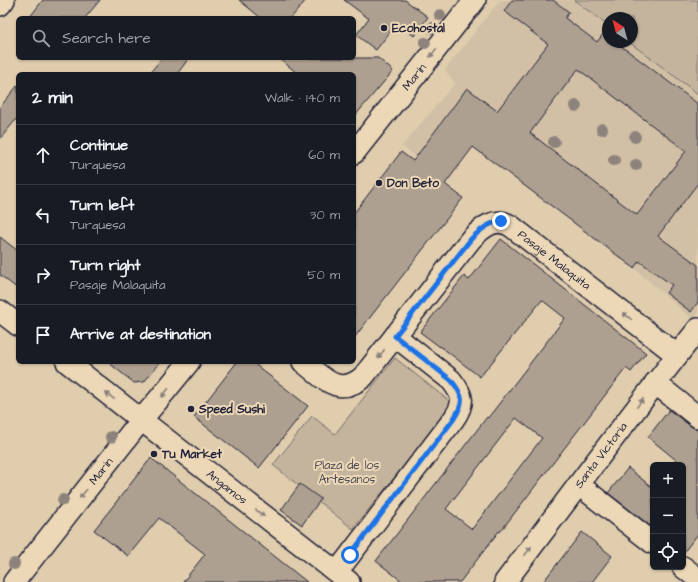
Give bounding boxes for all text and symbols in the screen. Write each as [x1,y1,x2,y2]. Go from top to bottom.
north arrow [602,12,638,48]
search box [16,16,356,60]
place label: Ecohostal [392,20,445,37]
marker: Ecohostal [379,23,389,33]
icon: search [30,27,52,49]
text: Search here [62,28,151,49]
one-way arrow [429,47,437,58]
street label: Marín [398,60,431,94]
text: 2 min [32,86,73,110]
text: Walk · 140 m [265,89,340,107]
text: Continue [70,135,128,156]
icon: ahead [32,144,54,166]
text: 60 m [308,146,340,164]
text: Turquesa [70,156,125,174]
place label: Don Beto [387,175,439,192]
marker: Don Beto [374,178,384,188]
text: Turn left [70,195,134,216]
icon: left [32,204,54,226]
text: 30 m [310,206,340,224]
route end [492,212,510,230]
text: Turquesa [70,216,125,234]
street label: Pasaje Malaquita [514,226,594,294]
text: Turn right [70,255,141,276]
icon: right [32,264,54,286]
text: 50 m [307,266,340,284]
text: Pasaje Malaquita [70,276,166,294]
one-way arrow [622,312,633,321]
icon: arrive [32,324,54,346]
text: Arrive at destination [70,324,211,345]
one-way arrow [377,348,386,359]
one-way arrow [160,387,169,398]
one-way arrow [105,392,116,400]
one-way arrow [636,397,644,408]
place label: Speed Sushi [198,401,265,419]
marker: Speed Sushi [186,404,196,414]
street label: Santa Victoria [571,419,632,492]
place label: Tu Market [161,446,222,463]
marker: Tu Market [149,449,159,459]
street label: Marín [85,454,117,489]
park label: Plaza de los Artesanos [315,457,379,488]
map controls [650,462,686,570]
button: + [650,462,686,498]
street label: Angamos [203,466,251,509]
one-way arrow [79,488,88,499]
button: − [650,498,686,534]
one-way arrow [255,508,266,517]
button: locate [650,534,686,570]
route start [341,546,359,564]
one-way arrow [524,546,532,556]

